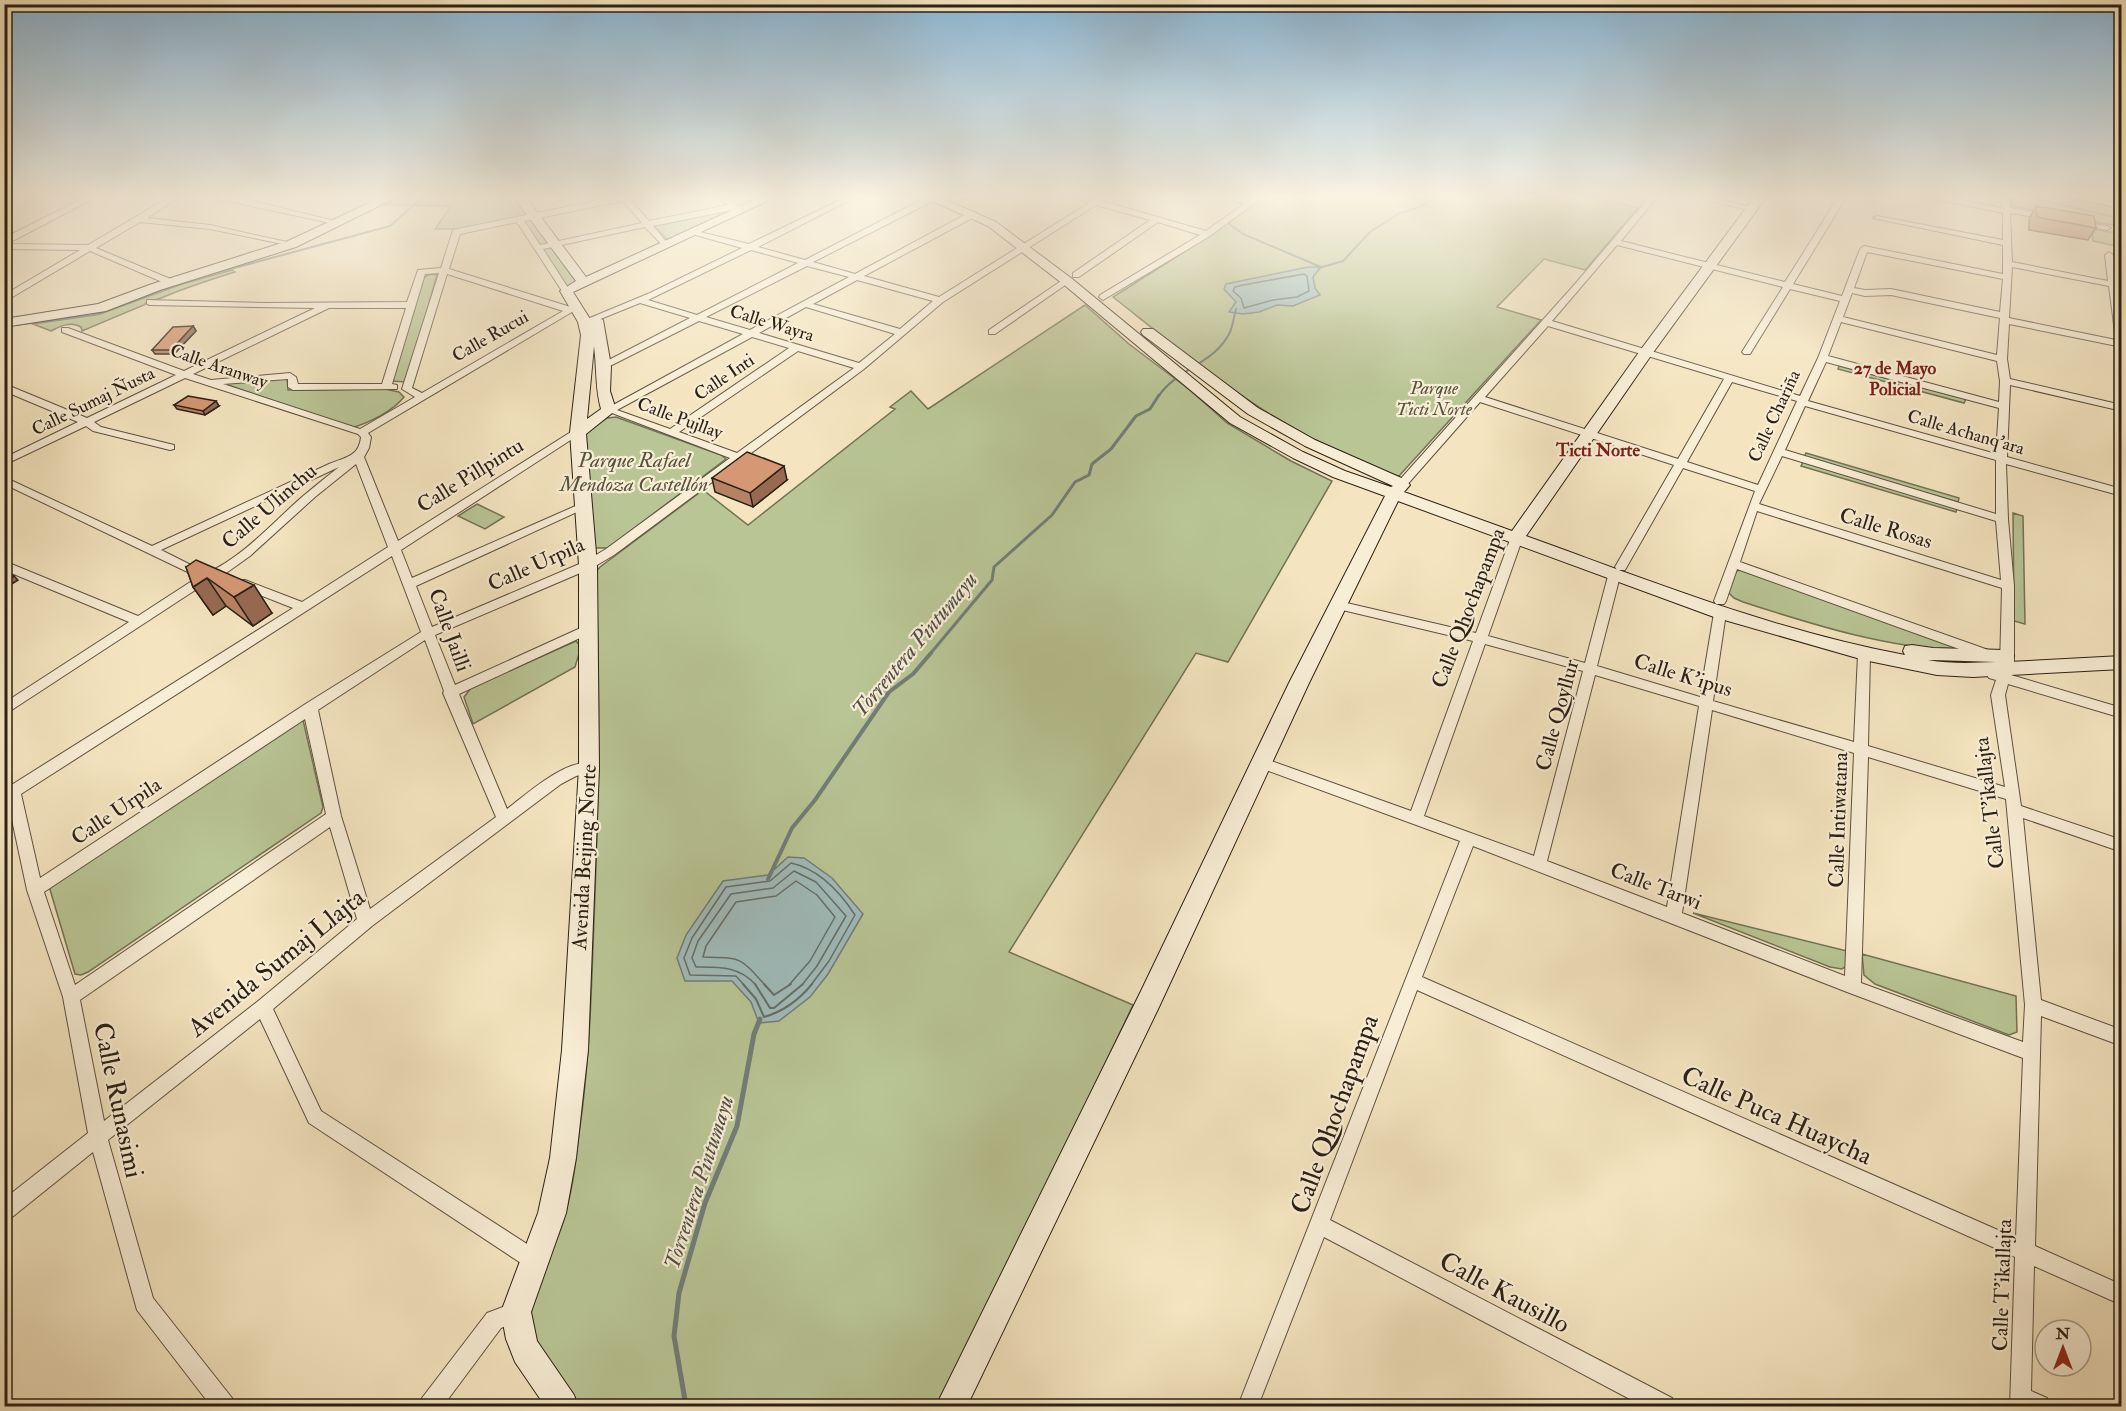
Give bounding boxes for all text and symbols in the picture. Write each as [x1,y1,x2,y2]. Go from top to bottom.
street label: Calle Wayra [727,300,817,347]
street label: Calle Rucui [448,305,533,367]
street label: Calle Aranway [167,339,272,394]
street label: Calle Inti [690,349,759,406]
district label: 27 de Mayo Policial [1854,357,1936,401]
street label: Calle Sumaj Ñusta [28,361,159,441]
street label: Calle Chariña [1743,366,1806,466]
park label: Parque Ticti Norte [1396,377,1473,421]
street label: Calle Pujllay [634,392,727,445]
street label: Calle Achanq'ara [1905,405,2028,460]
street label: Calle Pillpintu [412,432,529,519]
district label: Ticti Norte [1555,439,1640,462]
park label: Parque Rafael Mendoza Castellón [558,447,708,498]
street label: Calle Ulinchu [216,458,323,555]
street label: Calle Rosas [1836,502,1936,555]
street label: Calle Qhochapampa [1426,524,1512,692]
street label: Calle Urpila [484,531,589,598]
water label: Torrentera Pintumayu [846,566,984,723]
street label: Calle Jailli [422,585,477,676]
street label: Calle K'ipus [1630,648,1735,703]
street label: Calle Qoyllur [1530,656,1585,774]
street label: Calle T'ikallajta [1968,735,2011,870]
street label: Calle Intiwatana [1823,751,1854,888]
street label: Avenida Beijing Norte [566,763,603,952]
street label: Calle Urpila [66,771,167,851]
street label: Calle Tarwi [1606,857,1706,916]
street label: Avenida Sumaj Llajta [181,881,372,1045]
street label: Calle Qhochapampa [1284,1010,1387,1219]
street label: Calle Runasimi [86,1020,150,1181]
street label: Calle Puca Huaycha [1676,1060,1877,1172]
water label: Torrentera Pintumayu [658,1092,740,1273]
street label: Calle T'ikallajta [1987,1218,2018,1352]
street label: Calle Kausillo [1434,1245,1575,1341]
north arrow [2033,1318,2093,1378]
text: N [2055,1324,2071,1344]

